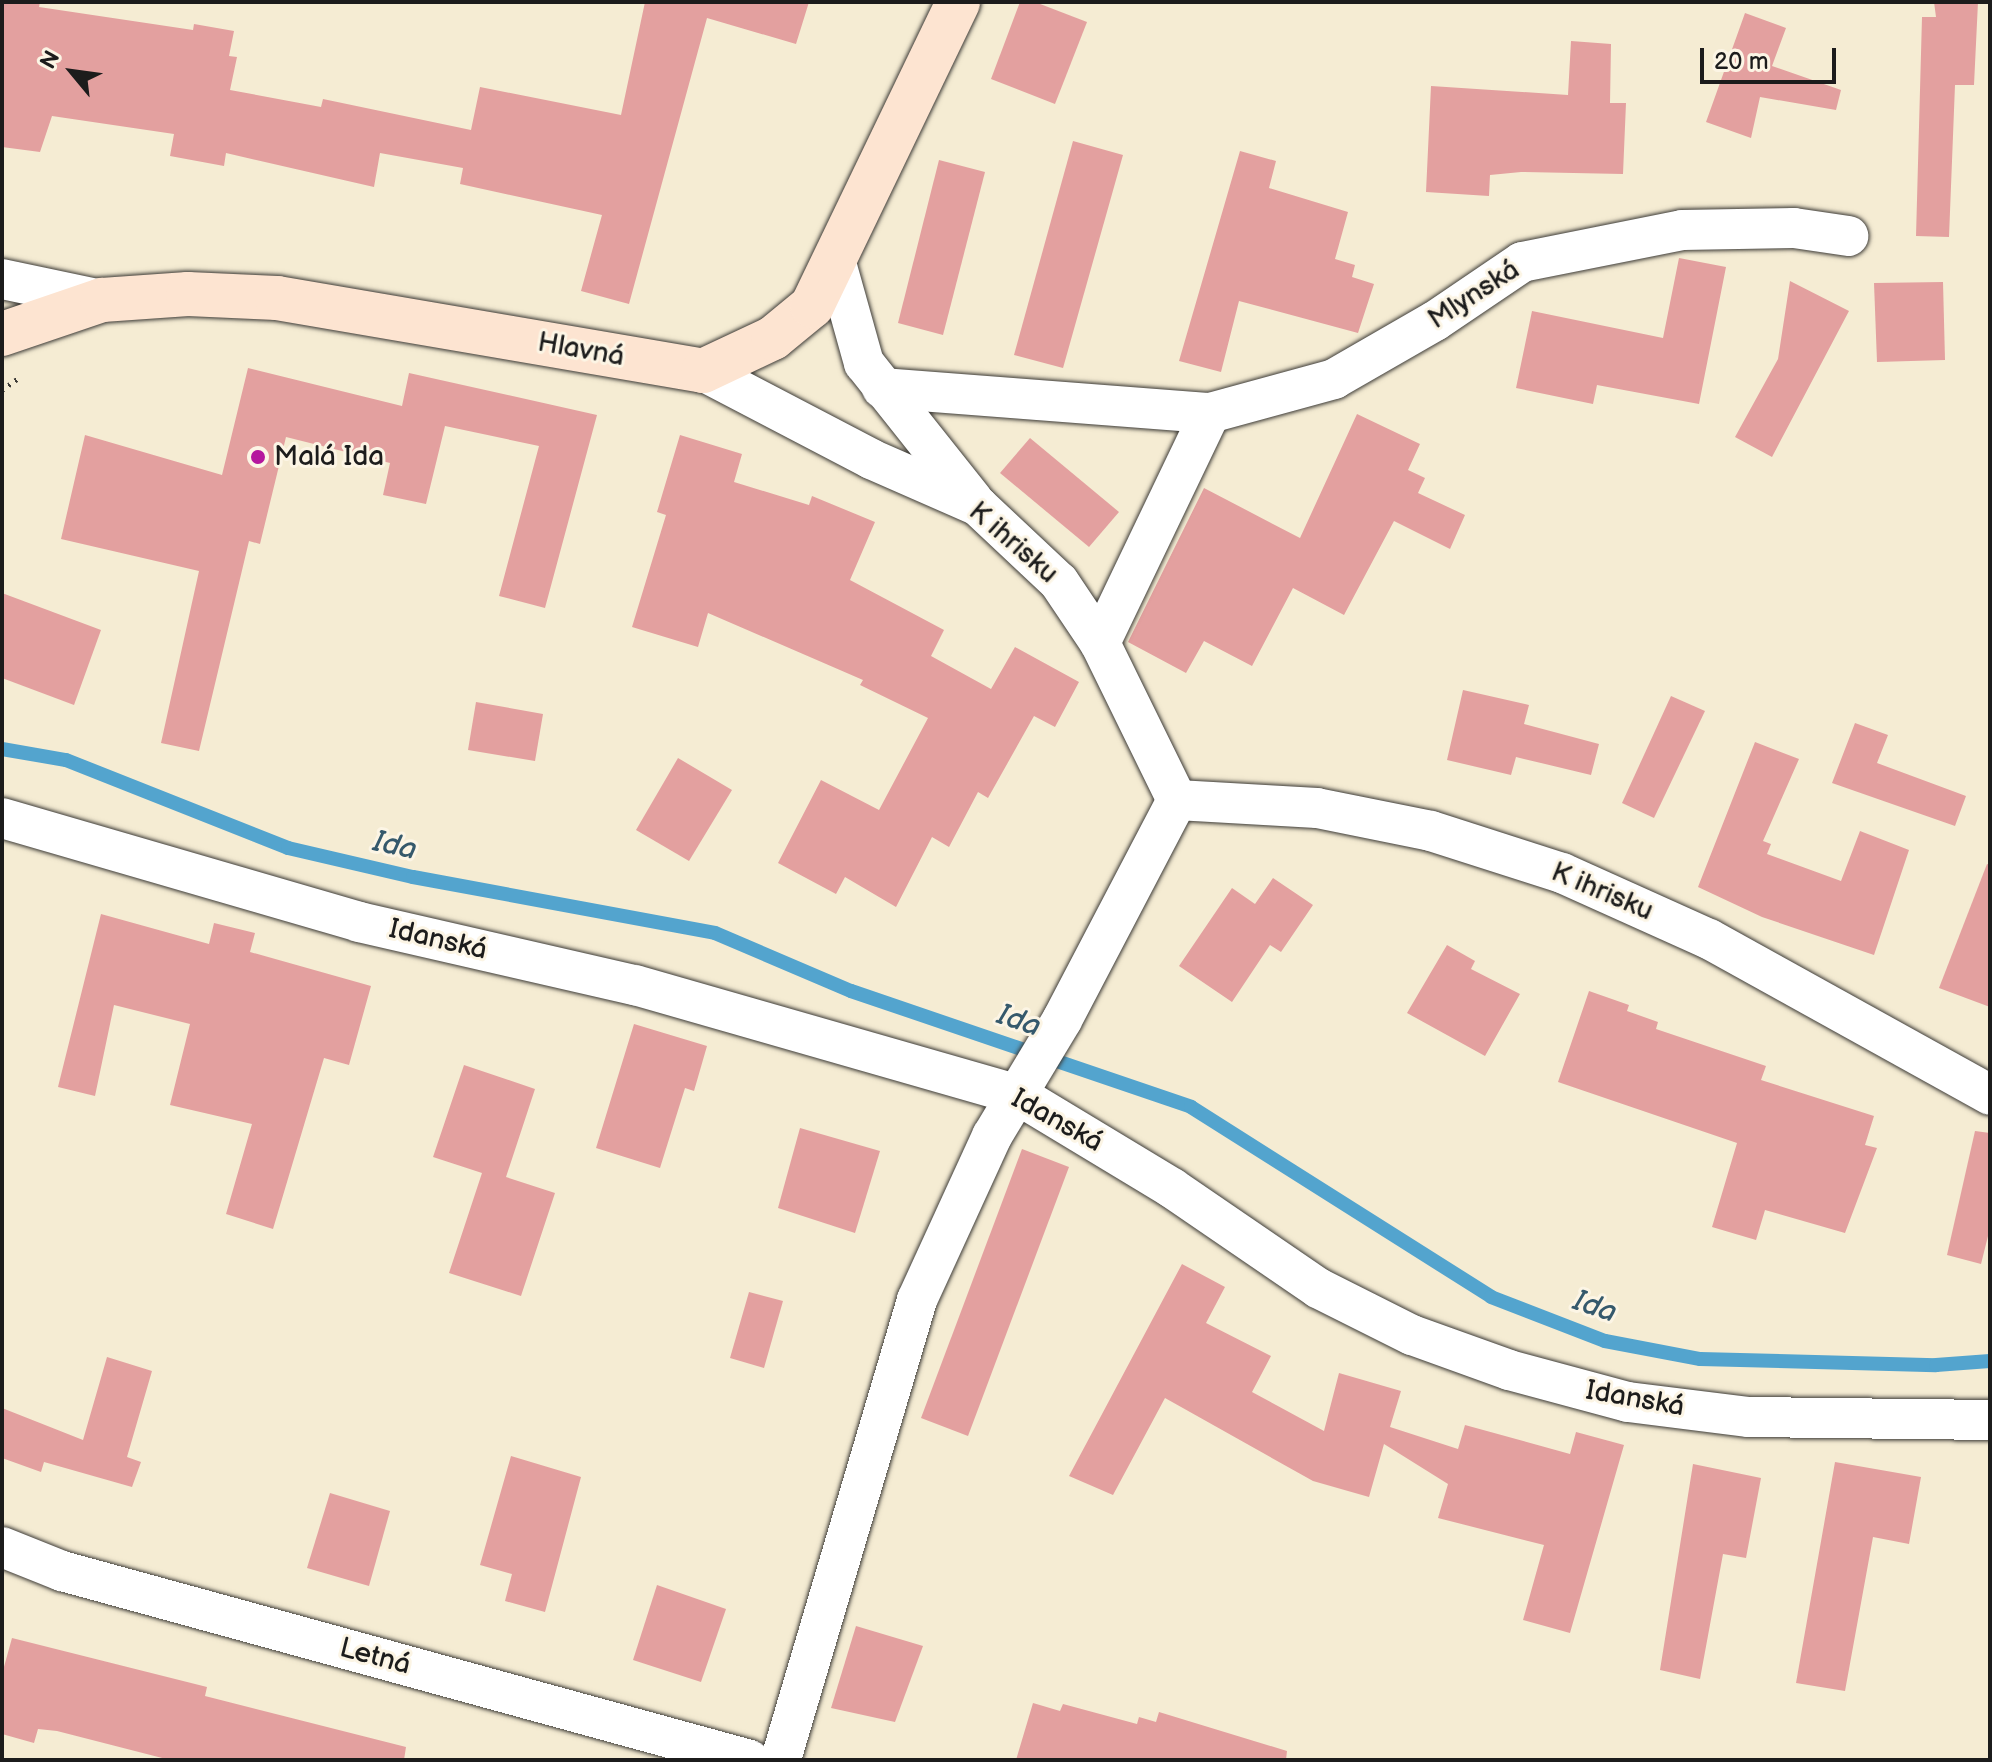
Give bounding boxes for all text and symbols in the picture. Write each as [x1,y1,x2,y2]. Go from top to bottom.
north arrow [32,32,112,112]
scale bar [1704,32,1840,82]
text: N [35,46,66,74]
text: 20 m [1714,47,1769,76]
street label: Mlynská [1422,253,1526,337]
street label: Hlavná [535,326,627,374]
place label: Malá Ida [274,440,384,474]
marker: Malá Ida [249,448,267,466]
street label: K ihrisku [961,495,1065,591]
water label: Ida [370,824,420,868]
street label: K ihrisku [1546,856,1658,928]
street label: Idanská [386,912,490,968]
water label: Ida [993,997,1045,1045]
street label: Idanská [1005,1082,1109,1160]
water label: Ida [1569,1283,1621,1331]
street label: Idanská [1583,1374,1687,1424]
street label: Letná [336,1631,414,1683]

